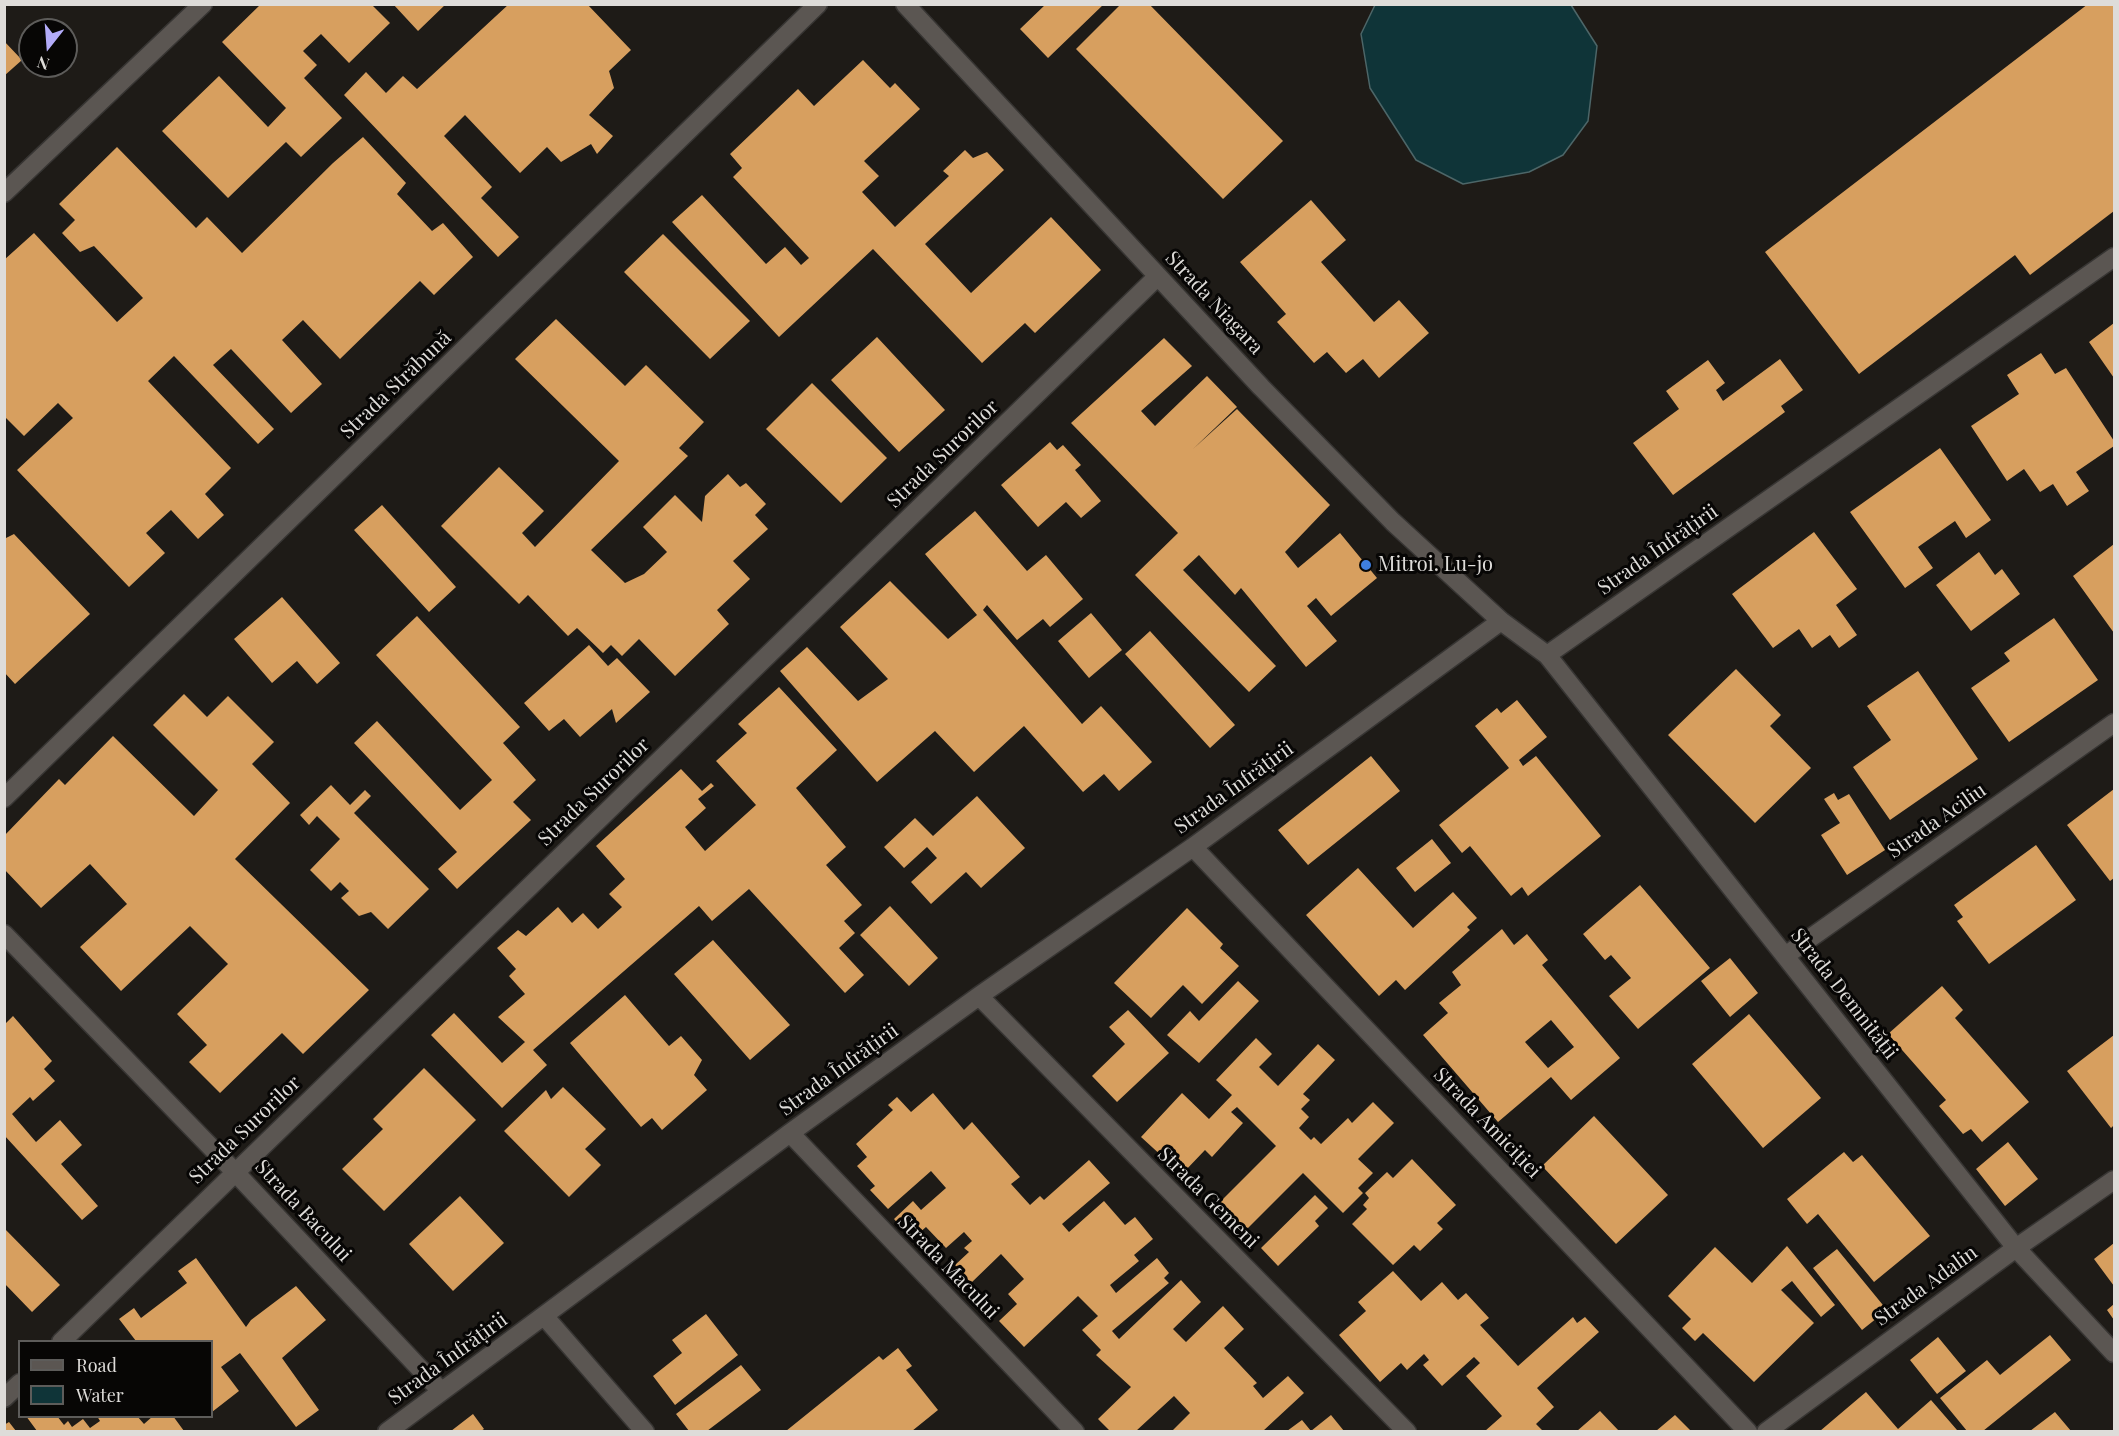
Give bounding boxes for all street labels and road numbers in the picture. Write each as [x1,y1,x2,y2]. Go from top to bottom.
street label: Strada Niagara [1160,246,1268,360]
street label: Strada Străbună [336,326,456,444]
street label: Strada Surorilor [882,395,1004,513]
street label: Strada Înfrățirii [1593,500,1723,600]
street label: Strada Surorilor [533,733,655,851]
street label: Strada Înfrățirii [1170,737,1298,839]
street label: Strada Aciliu [1883,778,1991,864]
street label: Strada Demnității [1786,924,1902,1064]
street label: Strada Înfrățirii [775,1019,903,1121]
street label: Strada Amiciției [1428,1063,1546,1183]
street label: Strada Surorilor [184,1071,306,1189]
street label: Strada Gemeni [1152,1142,1264,1254]
street label: Strada Bacului [250,1155,356,1267]
street label: Strada Macului [892,1210,1004,1324]
street label: Strada Adalin [1870,1241,1982,1331]
street label: Strada Înfrățirii [384,1308,512,1410]

